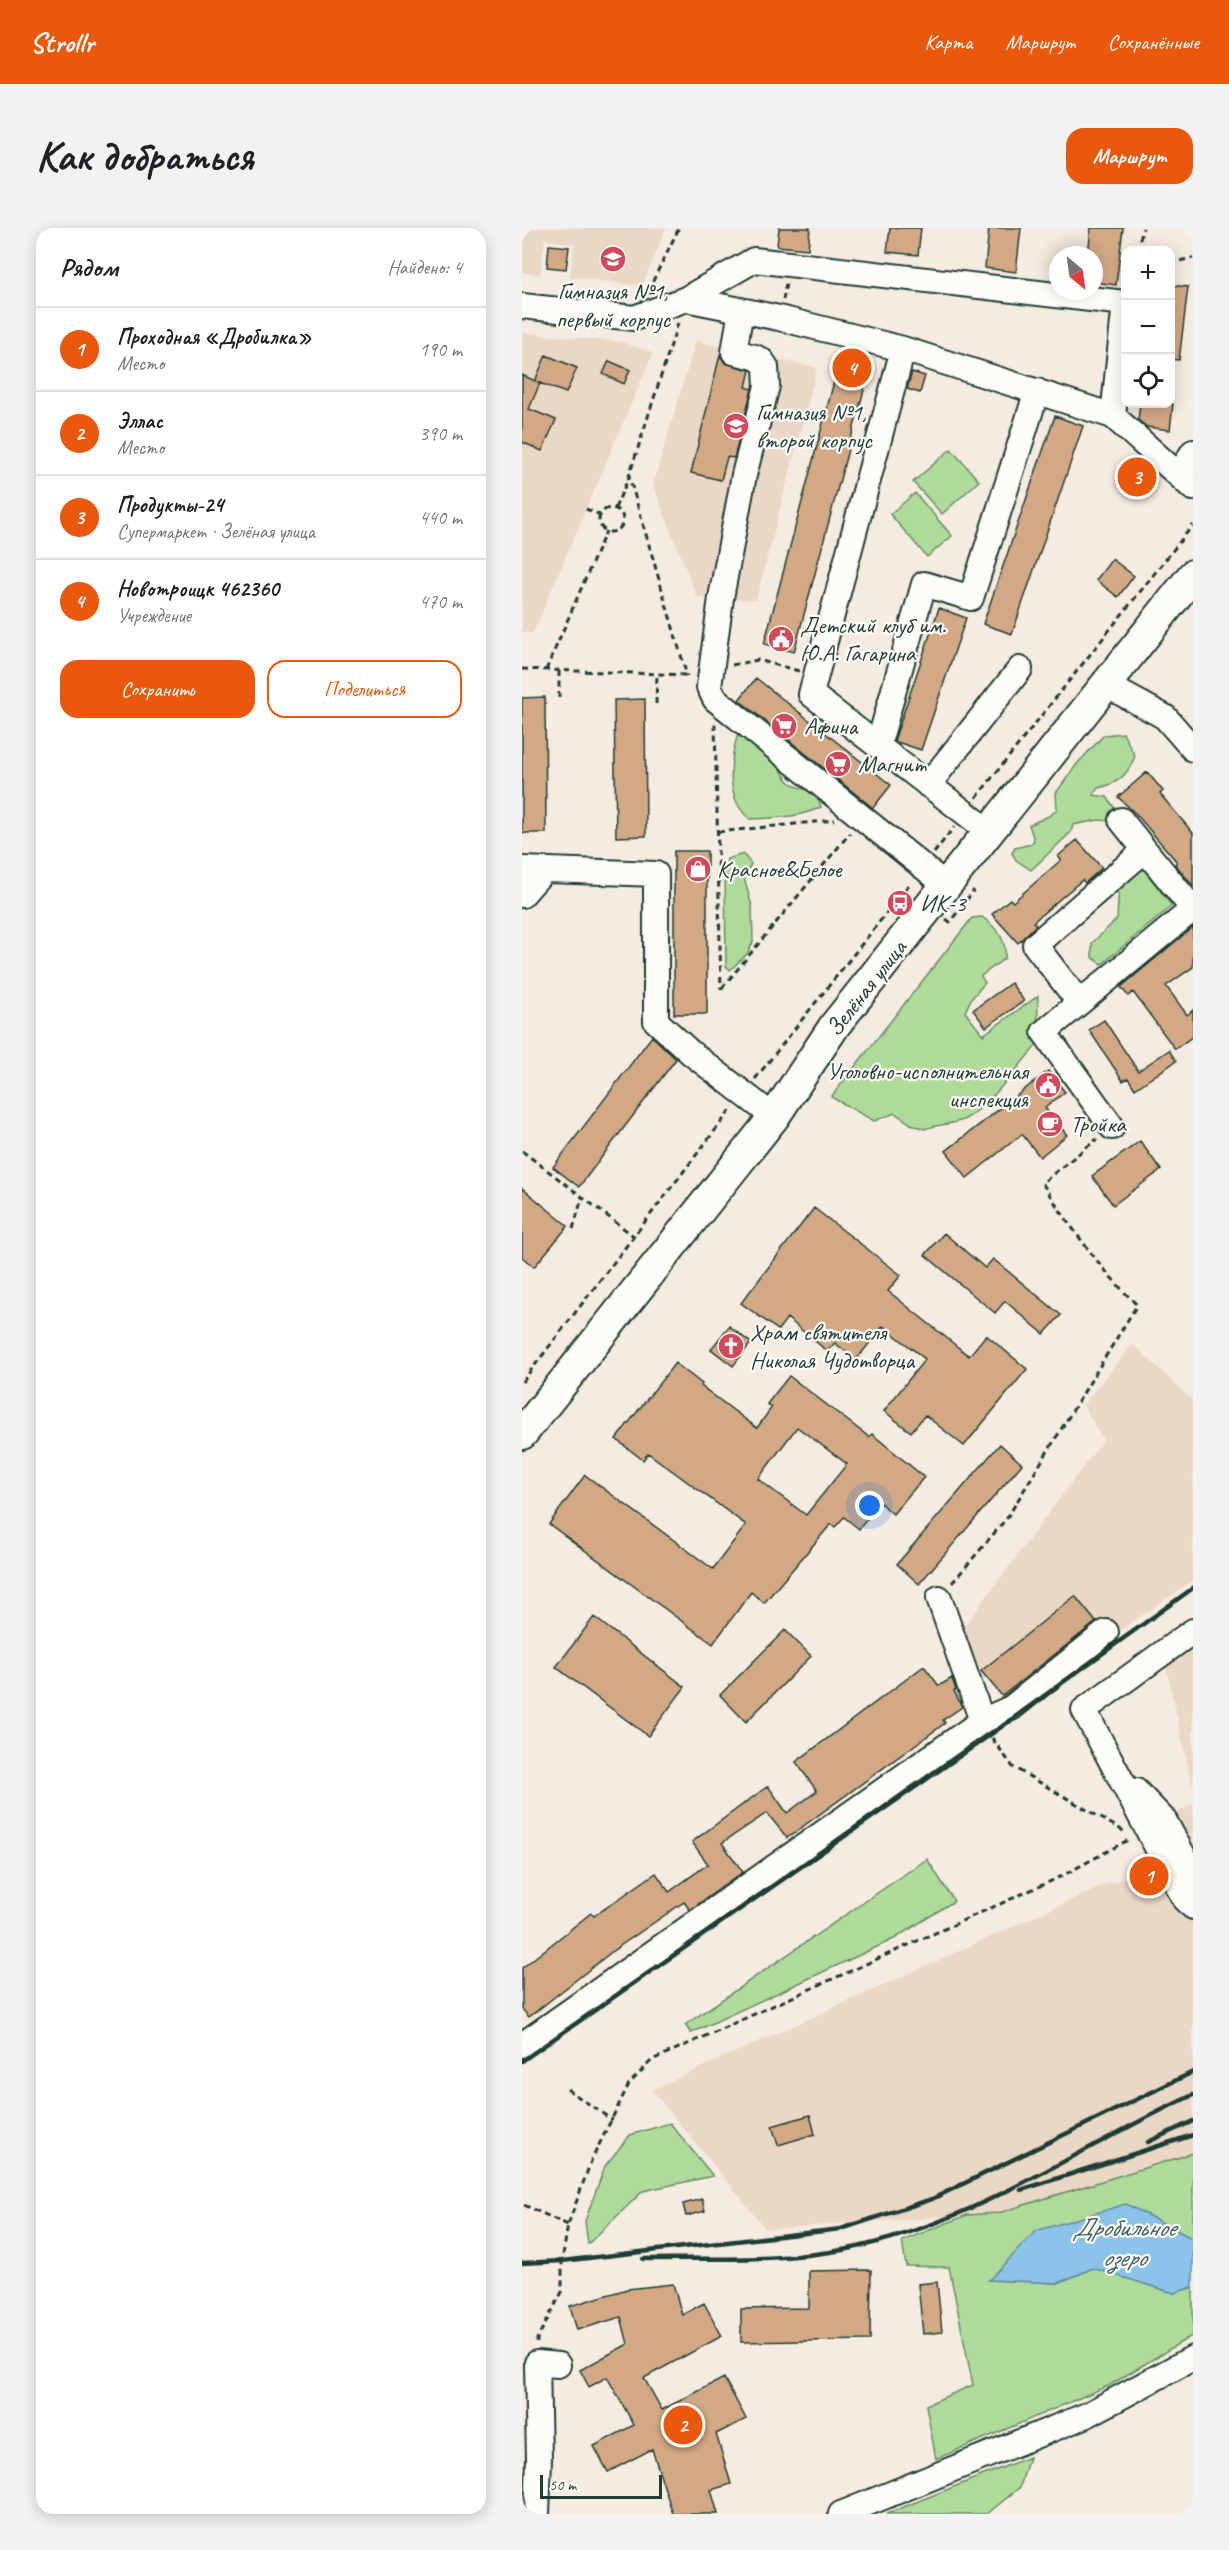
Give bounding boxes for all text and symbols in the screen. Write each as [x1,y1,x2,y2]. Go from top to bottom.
text: Strollr [30,25,94,60]
text: Карта [924,29,973,55]
text: Маршрут [1006,29,1075,55]
text: Сохранённые [1108,29,1199,55]
button: Маршрут [1066,128,1193,184]
text: Как добраться [36,130,253,183]
school or university icon: Гимназия №1, первый корпус [598,244,628,274]
north arrow [1049,246,1103,300]
map controls [1121,246,1175,408]
button: + [1121,246,1175,300]
text: Рядом [60,251,118,284]
text: Найдено: 4 [387,255,462,280]
place label: Гимназия №1, первый корпус [556,276,672,334]
button: − [1121,300,1175,354]
text: Проходная «Дробилка» [117,323,311,351]
text: 1 [75,337,84,362]
text: 190 m [419,337,462,362]
pin: 4 [832,346,872,390]
text: Место [117,351,164,376]
button: locate [1121,354,1175,408]
place label: Гимназия №1, второй корпус [756,397,873,455]
text: Эллас [117,407,163,435]
school or university icon: Гимназия №1, второй корпус [721,411,751,441]
text: 2 [75,421,84,446]
text: 390 m [419,421,462,446]
text: Место [117,435,164,460]
pin: 3 [1118,454,1156,500]
text: Продукты-24 [117,491,223,519]
text: 3 [75,505,84,530]
text: 440 m [419,505,462,530]
text: Супермаркет · Зелёная улица [117,519,315,544]
text: Новотроицк 462360 [117,575,279,603]
text: 4 [75,589,84,614]
text: 470 m [419,589,462,614]
text: Учреждение [117,603,191,628]
place label: Детский клуб им. Ю.А. Гагарина [800,610,946,668]
public building icon: Детский клуб им. Ю.А. Гагарина [766,624,796,654]
button: Сохранить [60,660,255,718]
button: Поделиться [267,660,462,718]
supermarket icon: Афина [769,711,799,741]
place label: Афина [804,711,859,741]
supermarket icon: Магнит [823,749,853,779]
place label: Магнит [858,749,927,779]
shop icon: Красное&Белое [683,854,713,884]
place label: Красное&Белое [717,854,843,884]
bus stop icon: ИК-3 [885,888,915,918]
place label: ИК-3 [920,888,968,918]
street label: Зелёная улица [819,933,914,1042]
place label: Уголовно-исполнительная инспекция [827,1056,1030,1114]
public building icon: Уголовно-исполнительная инспекция [1033,1070,1063,1100]
cafe icon: Тройка [1035,1109,1065,1139]
place label: Тройка [1070,1109,1127,1139]
place label: Храм святителя Николая Чудотворца [750,1317,915,1375]
church icon: Храм святителя Николая Чудотворца [716,1331,746,1361]
your location [855,1491,884,1520]
pin: 1 [1130,1854,1168,1898]
water label: Дробильное озеро [1072,2211,1180,2274]
pin: 2 [664,2402,702,2448]
scale bar [540,2472,662,2500]
text: 50 m [549,2475,576,2495]

